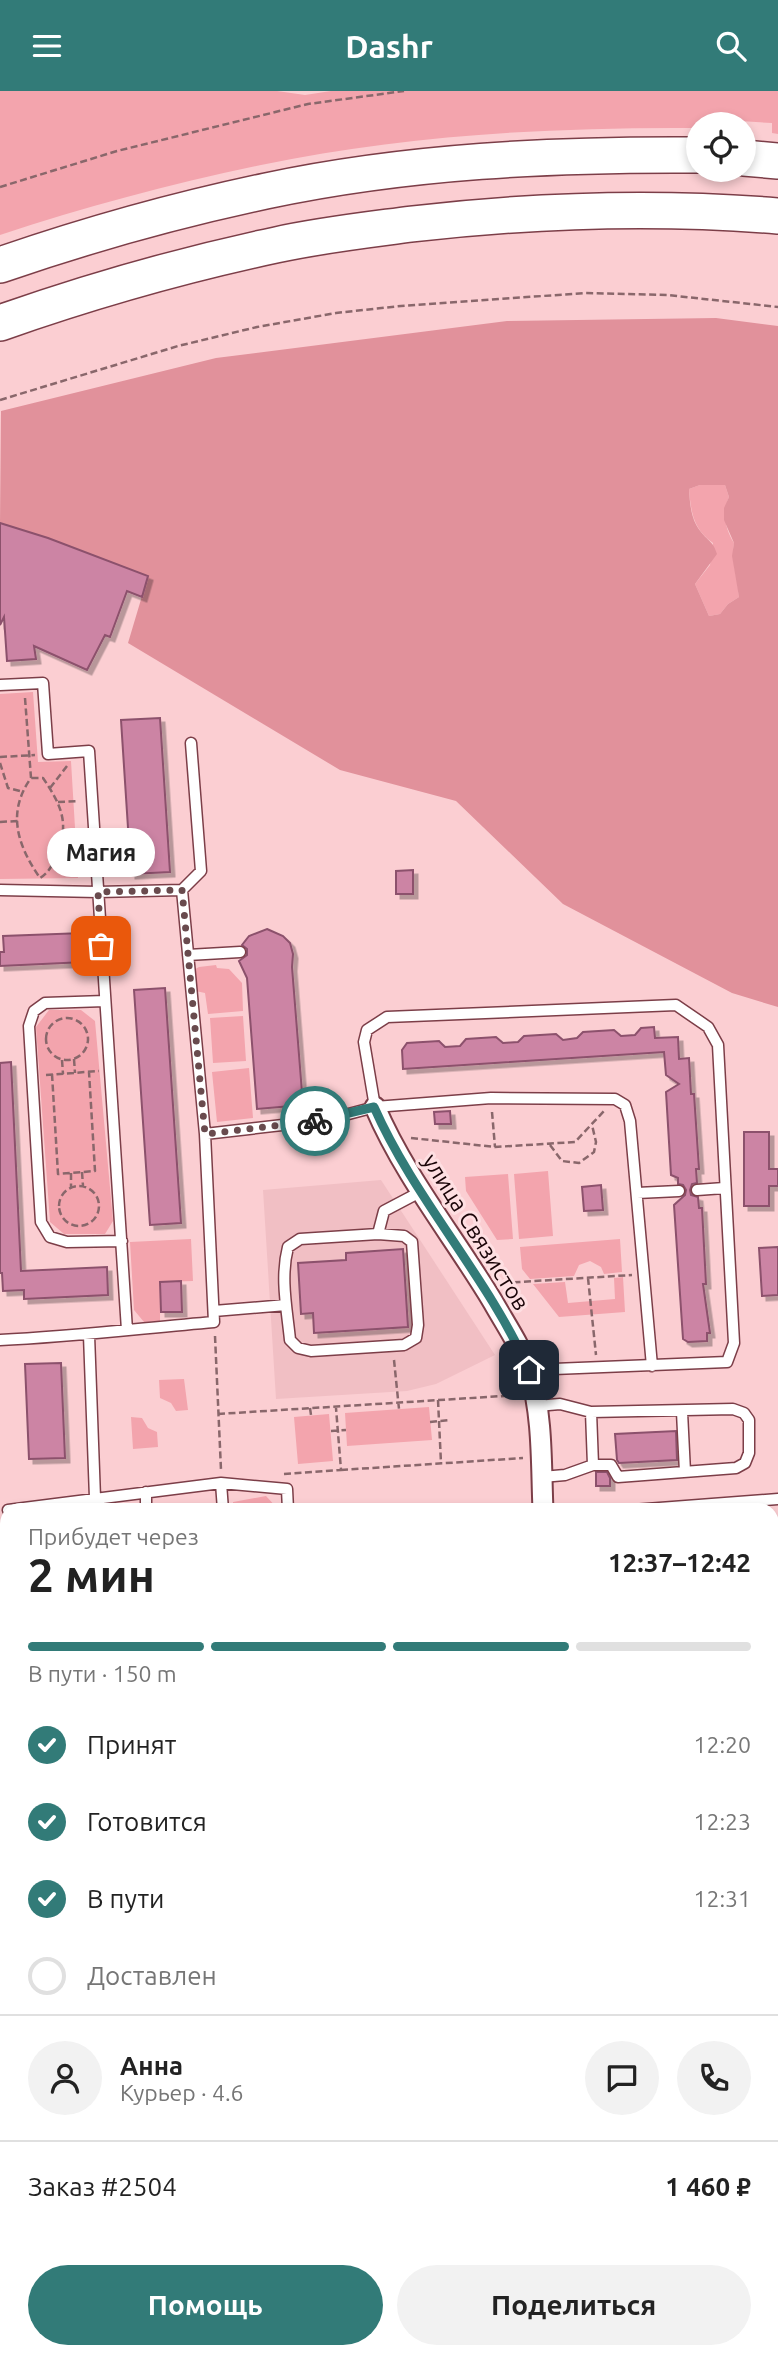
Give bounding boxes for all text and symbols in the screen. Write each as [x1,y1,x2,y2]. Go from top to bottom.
icon: menu [28,27,66,65]
icon: search [712,27,750,65]
text: Dashr [345,28,433,64]
map controls [686,112,756,182]
button: locate [686,112,756,182]
callout: Магия [47,827,155,876]
text: Магия [66,840,136,865]
pin [71,916,131,976]
icon: bag [82,927,120,965]
courier [280,1086,350,1156]
icon: bike [296,1102,334,1140]
street label: улица Связистов [418,1149,535,1314]
pin [499,1340,559,1400]
icon: home [510,1351,548,1389]
text: Прибудет через [28,1524,199,1549]
text: 12:37–12:42 [608,1548,751,1577]
text: 2 мин [28,1549,155,1601]
text: В пути · 150 m [28,1661,177,1686]
icon: check [28,1726,66,1764]
text: Принят [87,1730,176,1759]
text: 12:20 [693,1732,751,1757]
icon: check [28,1803,66,1841]
text: Готовится [87,1807,207,1836]
text: 12:23 [693,1809,751,1834]
icon: check [28,1880,66,1918]
text: В пути [87,1884,164,1913]
text: 12:31 [693,1886,751,1911]
text: Доставлен [87,1961,217,1990]
button: person [28,2041,102,2115]
button: chat [585,2041,659,2115]
button: phone [677,2041,751,2115]
text: Анна [120,2051,183,2080]
text: Курьер · 4.6 [120,2080,244,2105]
text: Заказ #2504 [28,2172,177,2201]
text: 1 460 ₽ [665,2172,751,2201]
button: Помощь [28,2265,383,2345]
button: Поделиться [397,2265,751,2345]

